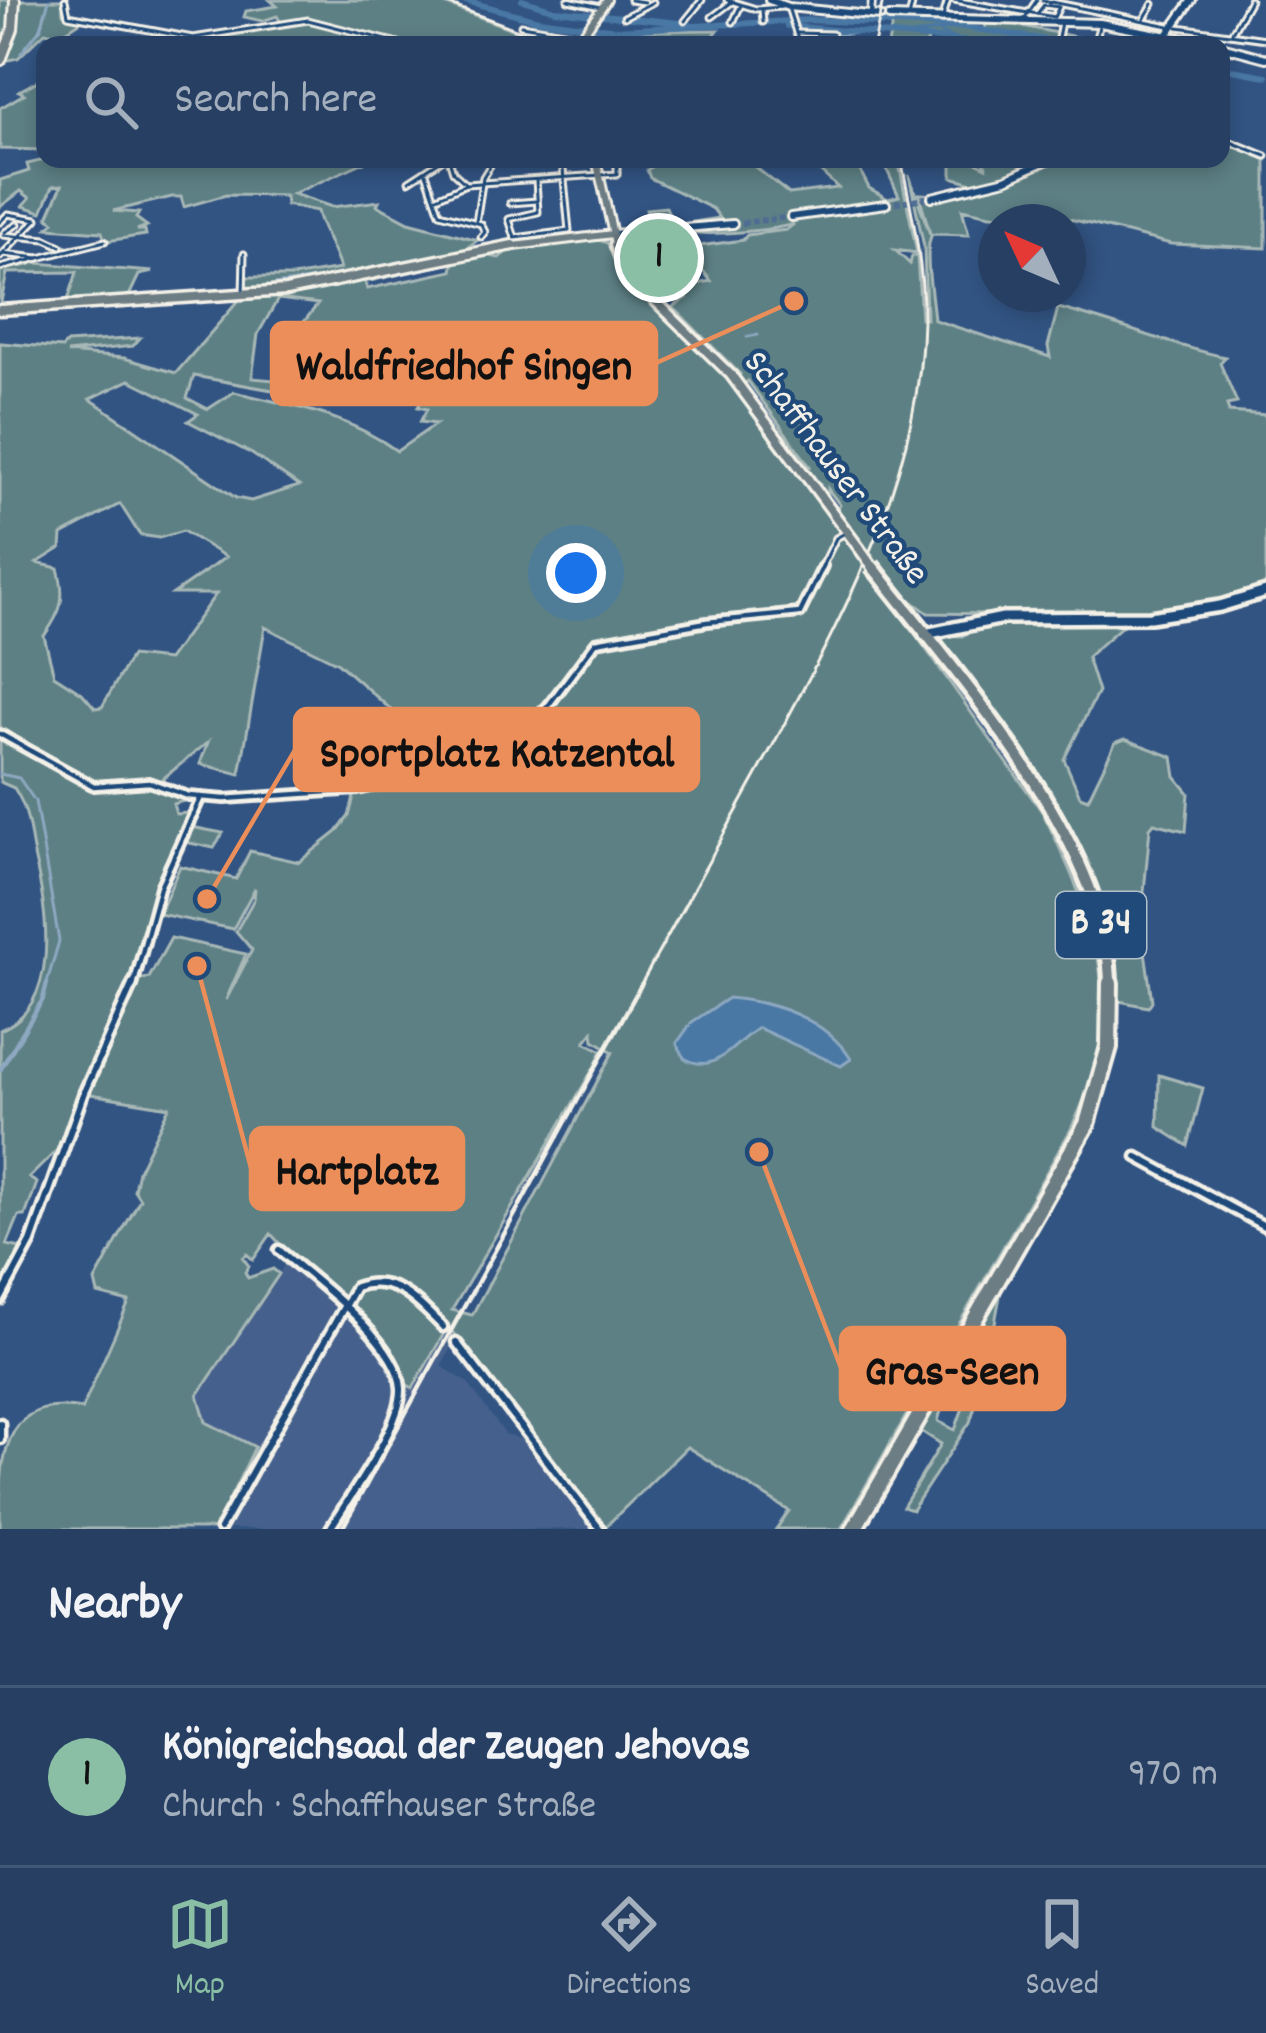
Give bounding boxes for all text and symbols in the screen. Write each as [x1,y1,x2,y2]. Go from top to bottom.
search box [36,36,1230,168]
icon: search [78,69,144,135]
text: Search here [174,70,377,134]
north arrow [978,204,1086,312]
pin: 1 [620,213,698,303]
callout: Waldfriedhof Singen [272,323,656,404]
text: Waldfriedhof Singen [296,338,632,402]
street label: Schaffhauser Straße [728,341,940,597]
your location [546,543,606,603]
callout: Sportplatz Katzental [295,709,698,790]
text: Sportplatz Katzental [319,725,675,789]
road number: B 34 [1056,892,1146,958]
callout: Hartplatz [251,1128,463,1209]
text: Hartplatz [275,1143,440,1207]
callout: Gras-Seen [841,1328,1064,1409]
text: Gras-Seen [864,1343,1040,1407]
text: Nearby [48,1571,181,1643]
text: Königreichsaal der Zeugen Jehovas [162,1717,750,1781]
text: 1 [83,1749,91,1804]
text: 970 m [1128,1749,1218,1804]
text: Church · Schaffhauser Straße [162,1781,596,1836]
tab: Map [167,1891,233,2010]
tab: Directions [567,1891,692,2010]
tab: Saved [1025,1891,1099,2010]

